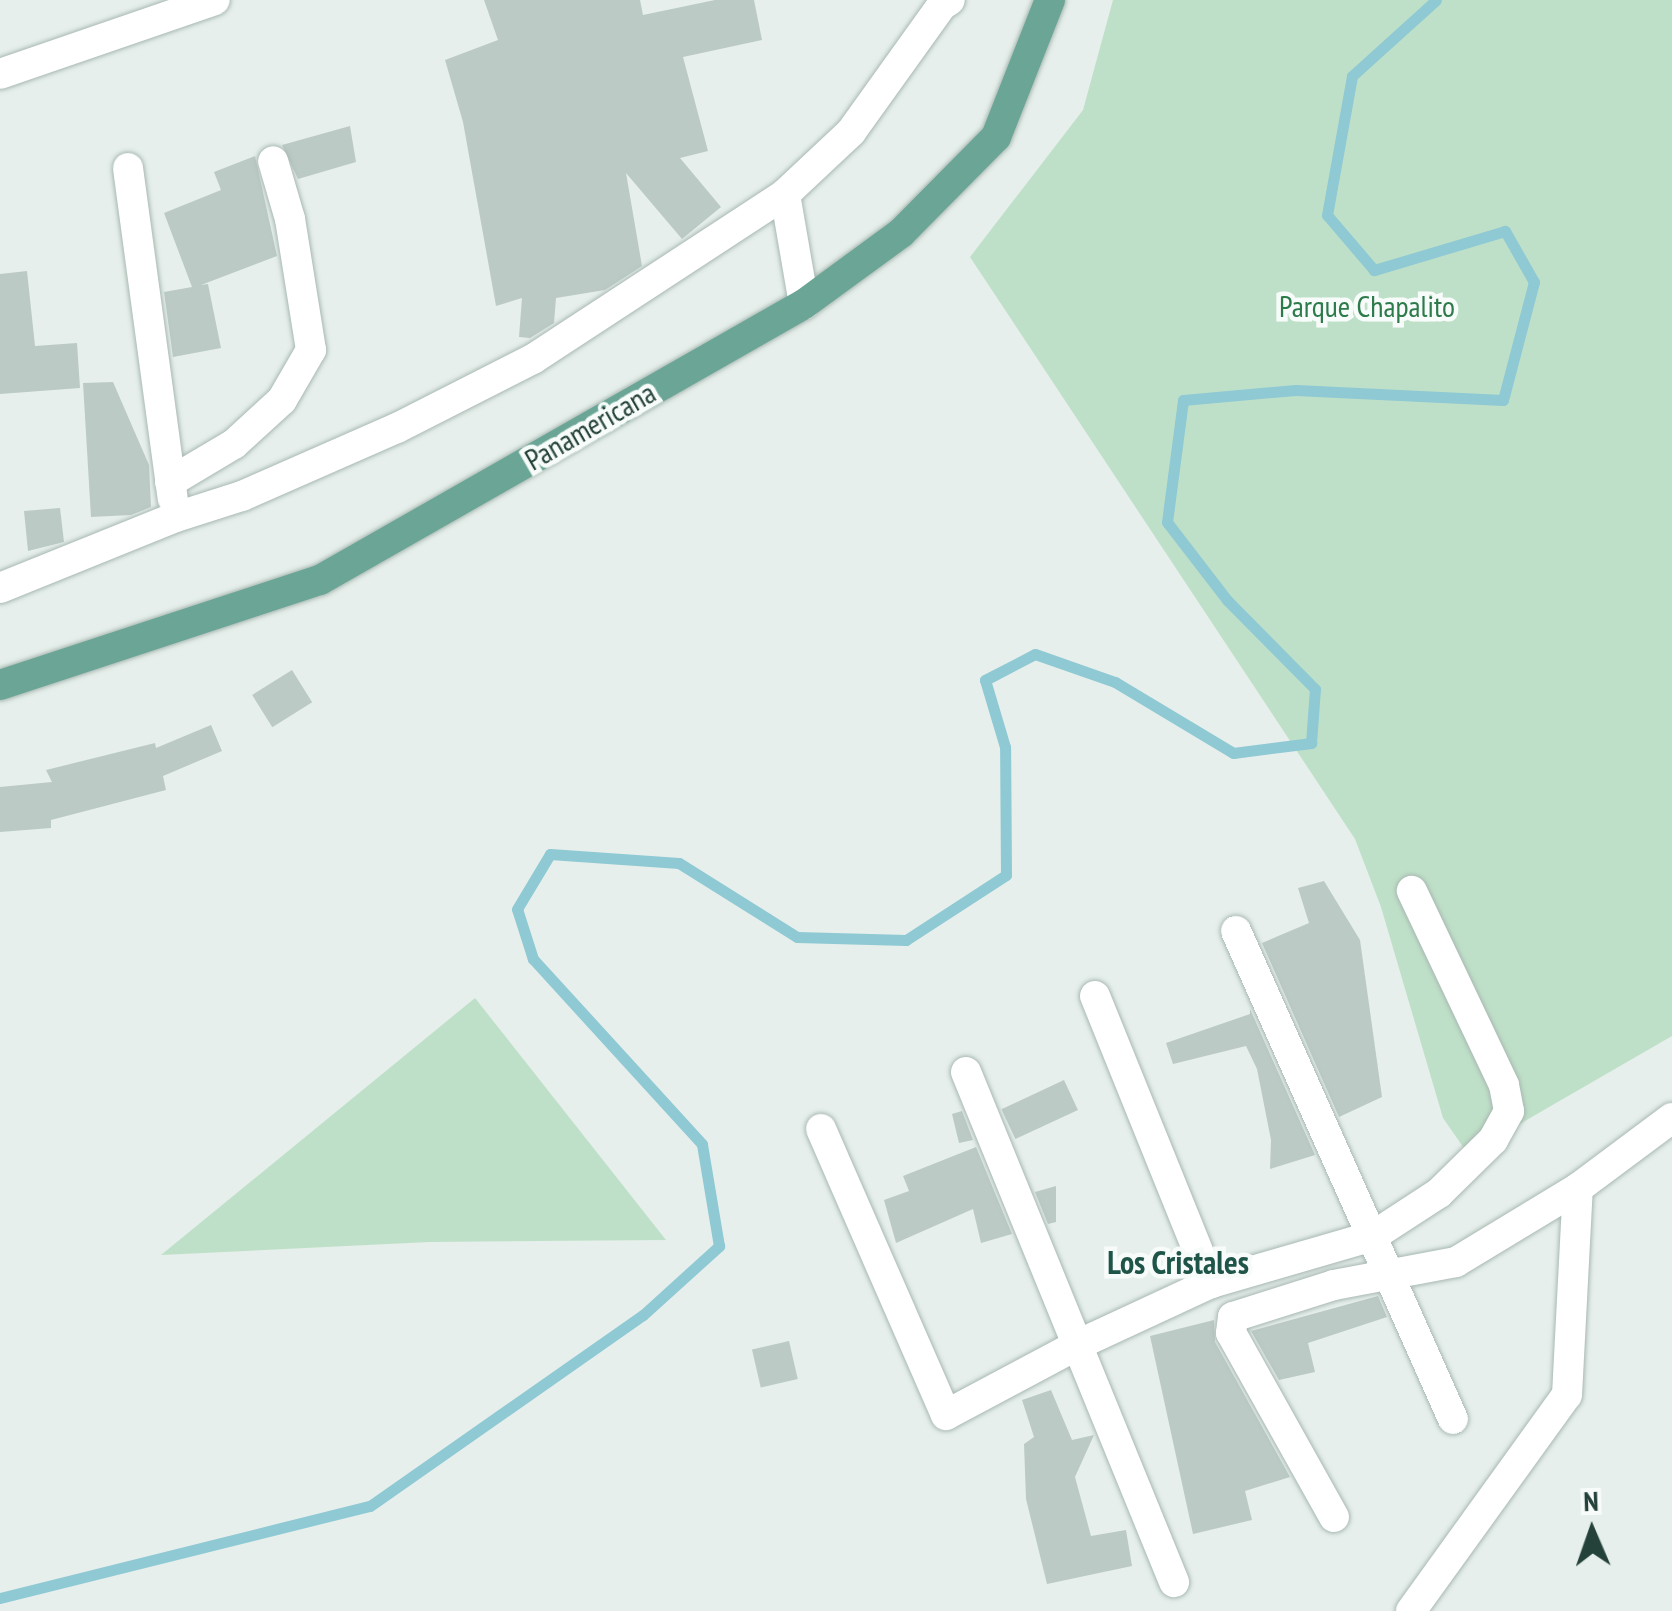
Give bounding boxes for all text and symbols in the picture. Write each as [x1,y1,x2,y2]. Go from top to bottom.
park label: Parque Chapalito [1279,288,1455,324]
street label: Panamericana [518,374,662,478]
district label: Los Cristales [1107,1243,1249,1281]
north arrow [1542,1481,1642,1581]
text: N [1583,1482,1599,1519]

